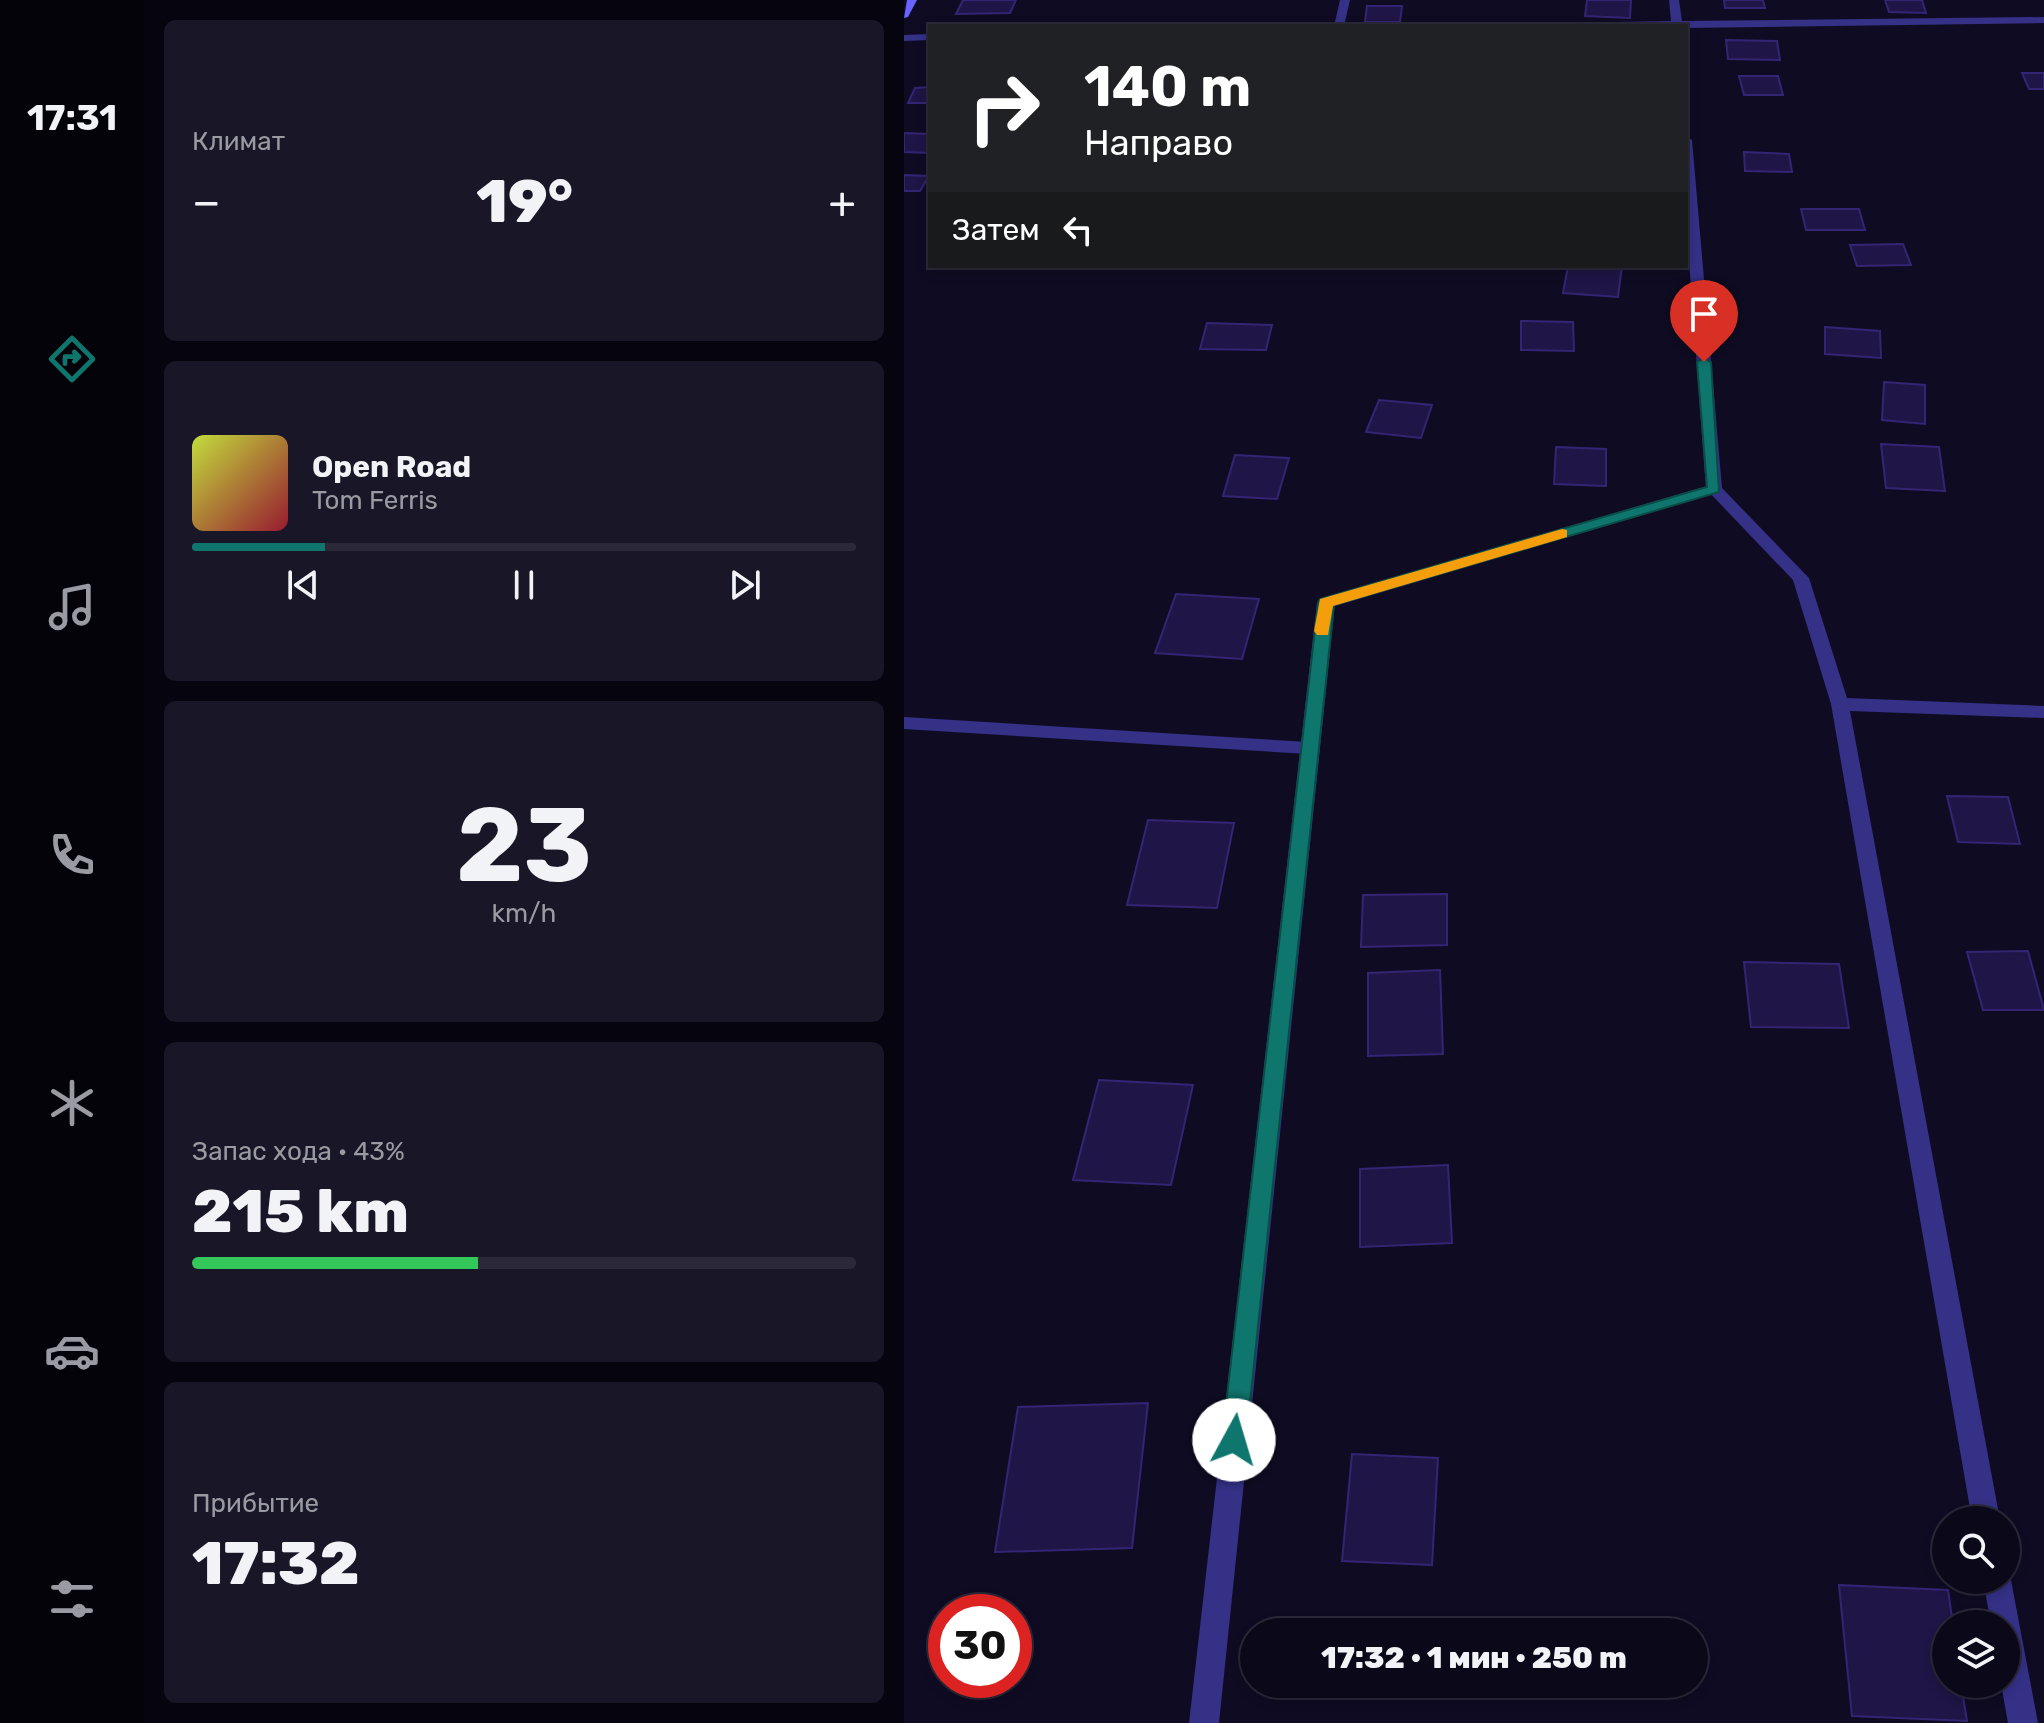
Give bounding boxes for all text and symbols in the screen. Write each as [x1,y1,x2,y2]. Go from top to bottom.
text: 140 m [1084,54,1251,120]
icon: right [952,56,1056,160]
text: 17:31 [27,96,117,139]
text: Направо [1084,121,1233,164]
text: Климат [192,126,285,157]
text: 19° [476,166,573,237]
text: − [192,176,221,228]
text: + [829,176,856,228]
icon: left [1056,208,1100,252]
text: Затем [952,212,1040,248]
pin [1670,280,1738,362]
icon: arrive [1682,292,1726,336]
icon: directions [44,331,100,387]
text: Open Road [312,449,471,485]
text: Tom Ferris [312,485,438,516]
icon: previous [281,563,325,607]
icon: pause [502,563,546,607]
icon: next [723,563,767,607]
icon: music [44,579,100,635]
text: 23 [456,784,592,907]
icon: phone [44,827,100,883]
text: km/h [492,898,556,929]
icon: climate [44,1075,100,1131]
text: Запас хода · 43% [192,1136,405,1167]
text: 215 km [192,1176,409,1247]
icon: car [44,1323,100,1379]
position arrow [1192,1398,1276,1482]
text: Прибытие [192,1488,319,1519]
map controls [1932,1506,2020,1698]
button: search [1932,1506,2020,1594]
text: 17:32 [192,1528,360,1599]
icon: filters [44,1571,100,1627]
speed limit sign: 30 [928,1594,1032,1698]
button: layers [1932,1610,2020,1698]
text: 17:32 · 1 мин · 250 m [1321,1640,1627,1676]

